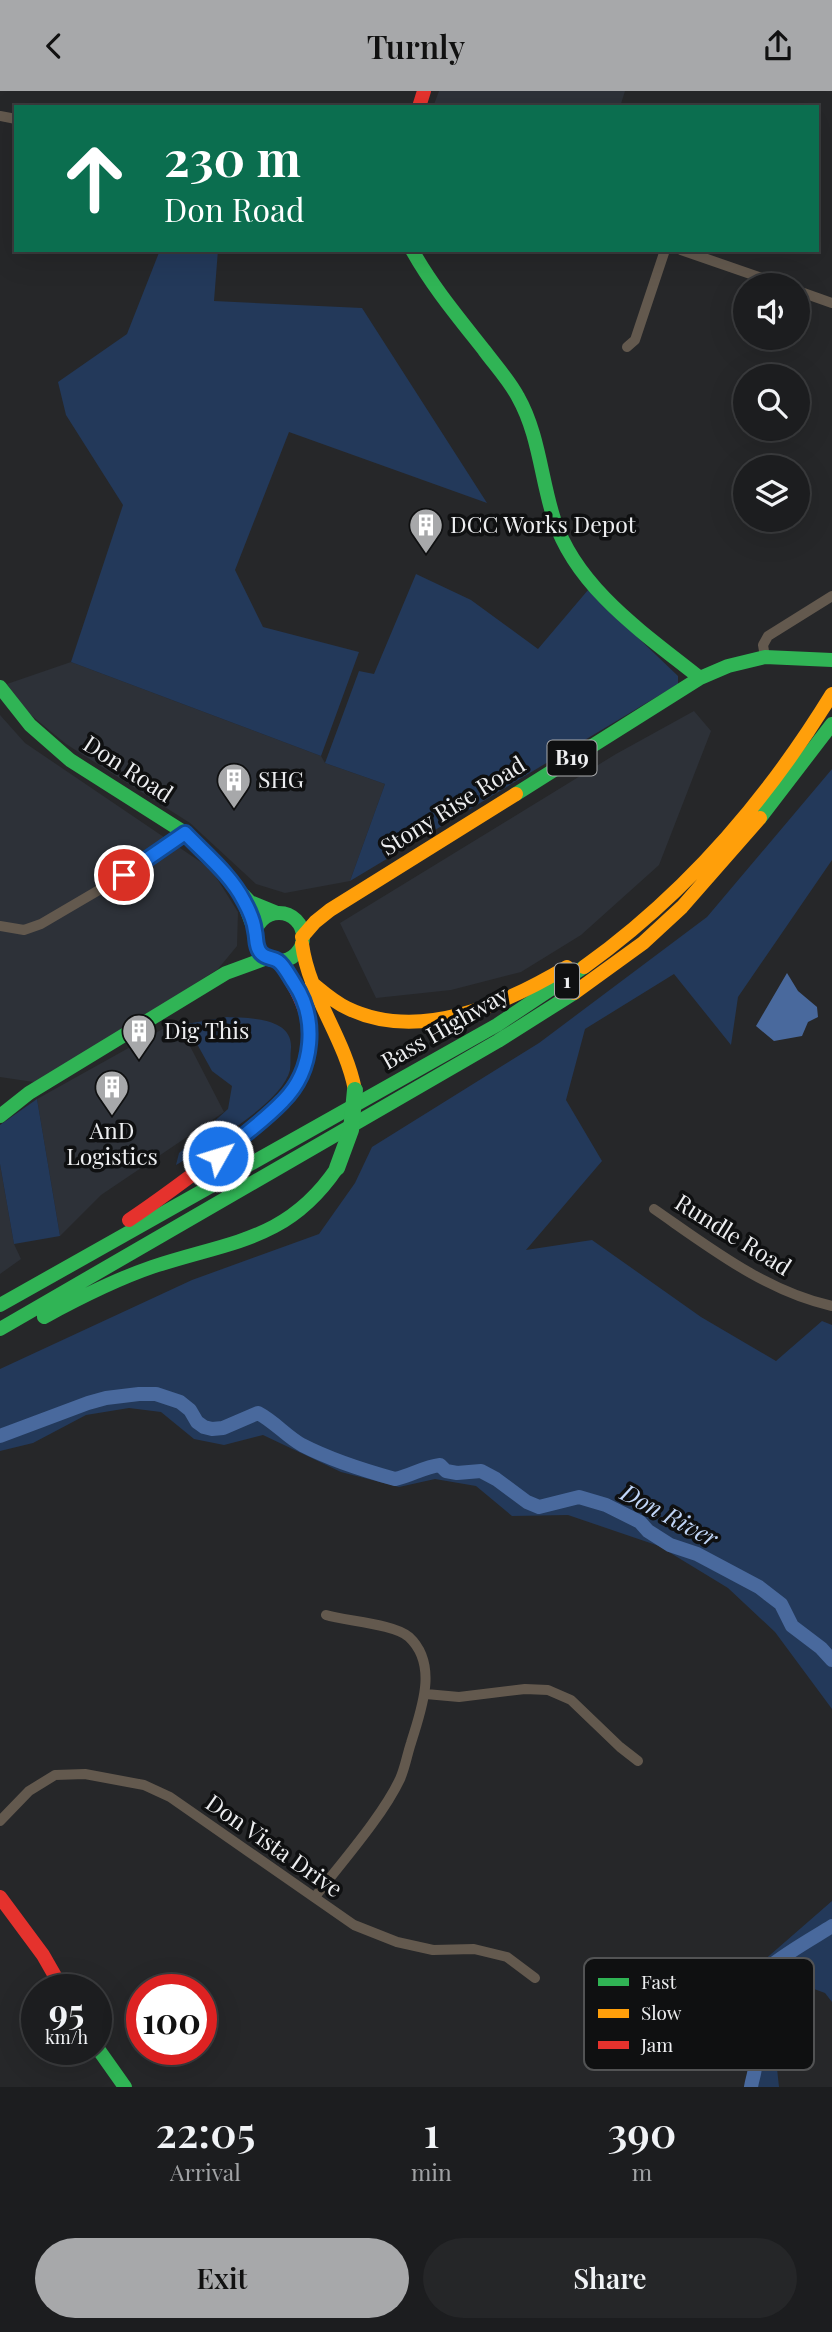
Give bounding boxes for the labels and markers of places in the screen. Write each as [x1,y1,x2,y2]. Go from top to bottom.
building icon: DCC Works Depot [407,506,445,555]
place label: DCC Works Depot [450,508,637,539]
building icon: SHG [215,761,253,810]
place label: SHG [258,763,304,794]
pin [94,845,154,905]
building icon: Dig This [120,1012,158,1061]
place label: Dig This [164,1014,249,1045]
building icon: AnD Logistics [93,1068,131,1117]
place label: AnD Logistics [66,1114,158,1171]

